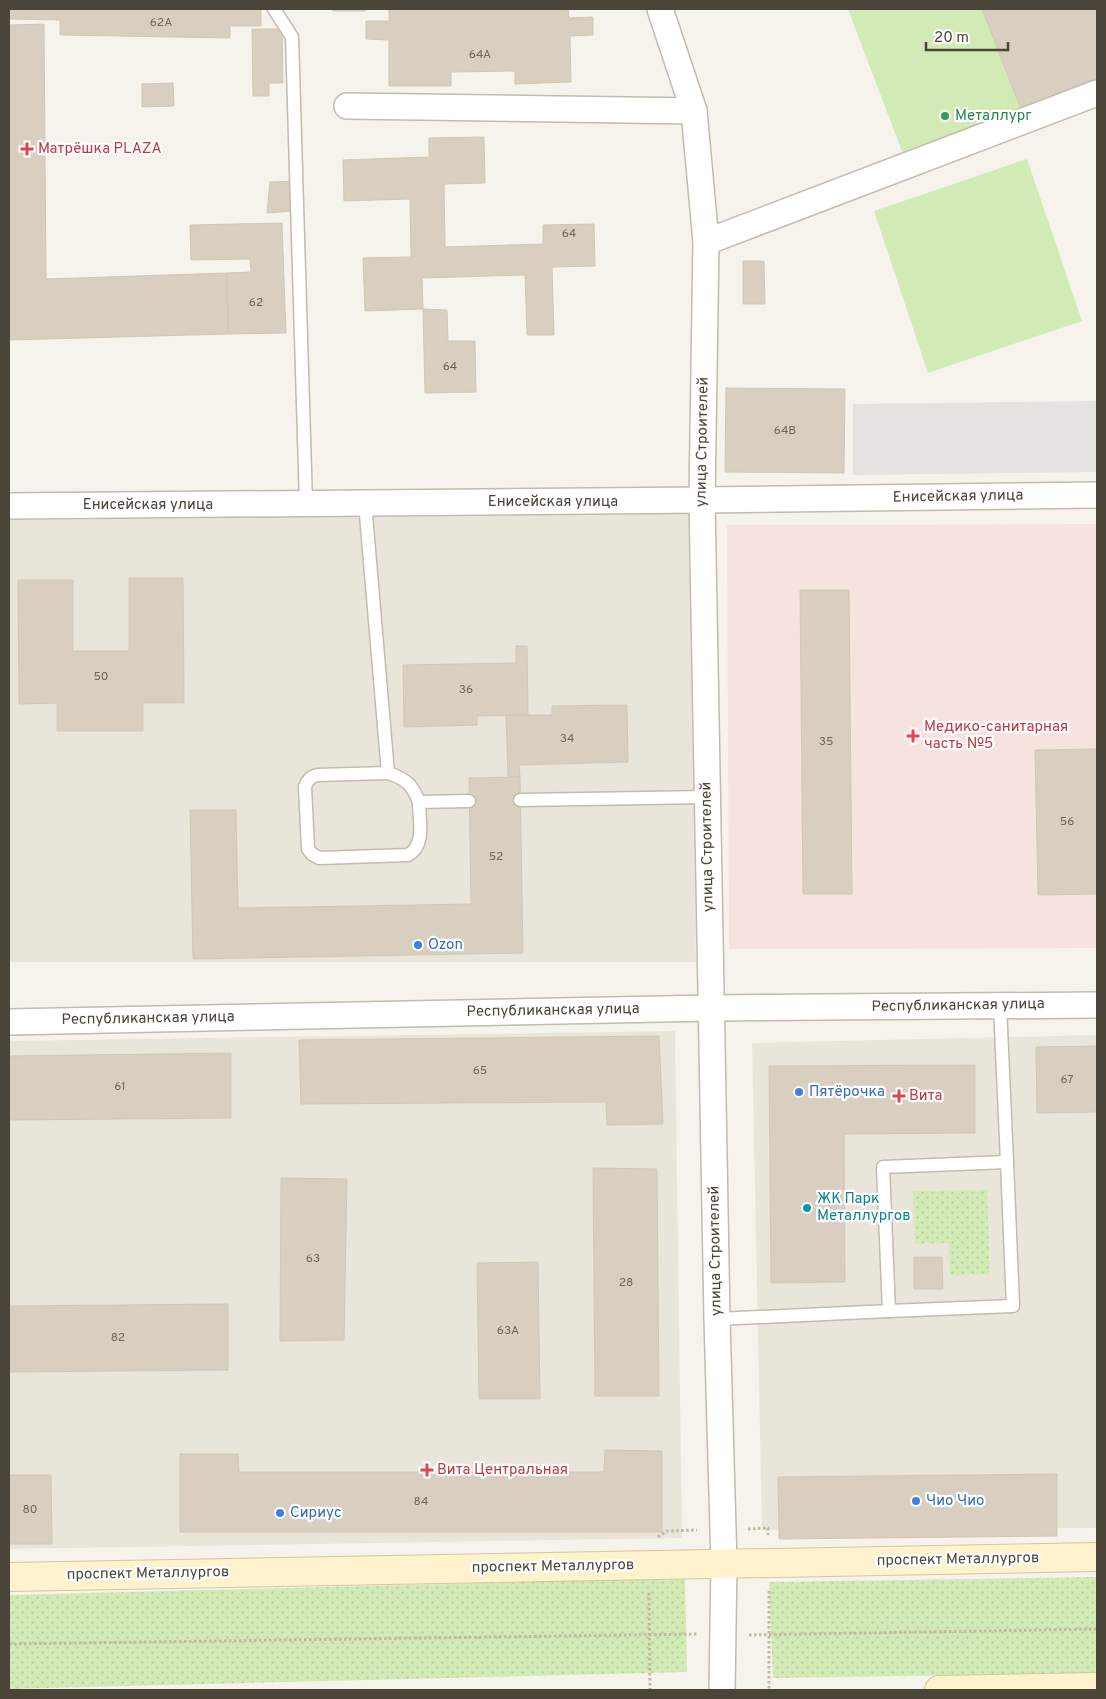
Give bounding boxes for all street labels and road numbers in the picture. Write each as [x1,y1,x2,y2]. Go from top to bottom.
street label: улица Строителей [692,377,714,507]
street label: Енисейская улица [893,486,1023,508]
street label: Енисейская улица [488,493,618,512]
street label: Енисейская улица [83,496,213,515]
street label: улица Строителей [697,782,719,912]
street label: Республиканская улица [871,995,1045,1017]
street label: Республиканская улица [466,1000,640,1022]
street label: Республиканская улица [61,1008,235,1030]
street label: улица Строителей [705,1186,727,1316]
street label: проспект Металлургов [876,1549,1040,1571]
street label: проспект Металлургов [471,1556,635,1578]
street label: проспект Металлургов [66,1563,230,1585]

